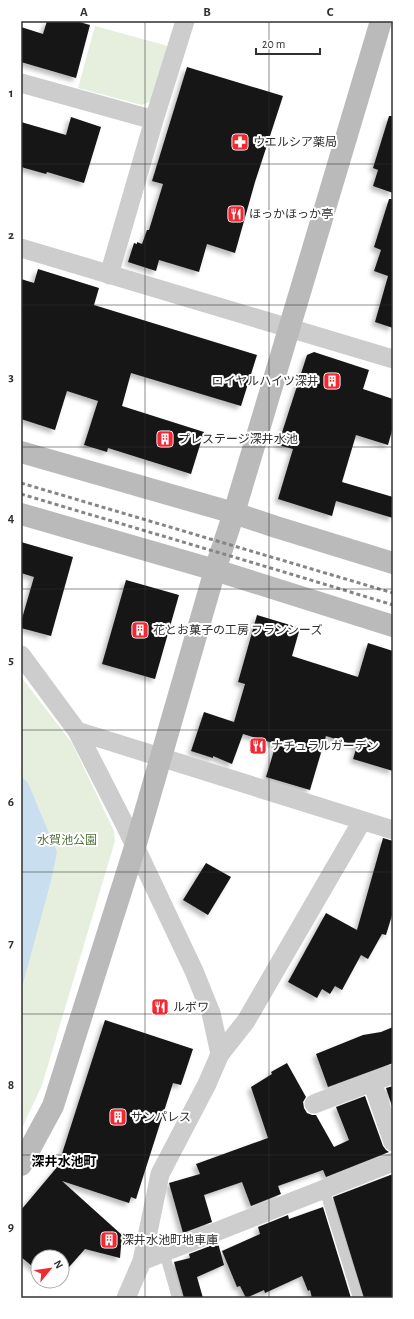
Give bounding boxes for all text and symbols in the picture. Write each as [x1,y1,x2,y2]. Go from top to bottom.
text: A [80,6,88,19]
text: B [203,6,211,19]
text: C [327,6,334,19]
scale bar [256,30,320,56]
text: 20 m [262,38,285,50]
text: 1 [9,87,13,100]
pharmacy icon: ウエルシア薬局 [230,132,250,152]
place label: ウエルシア薬局 [253,136,337,148]
restaurant icon: ほっかほっか亭 [226,204,246,224]
place label: ほっかほっか亭 [249,208,333,220]
text: 2 [8,229,14,242]
text: 3 [8,371,14,384]
building icon: ロイヤルハイツ深井 [322,371,342,391]
place label: ロイヤルハイツ深井 [212,374,319,387]
building icon: プレステージ深井水池 [155,429,175,449]
place label: プレステージ深井水池 [178,432,298,445]
text: 4 [8,512,15,525]
building icon: 花とお菓子の工房 フランシーズ [130,620,150,640]
place label: 花とお菓子の工房 フランシーズ [153,623,322,636]
text: 5 [8,654,14,667]
restaurant icon: ナチュラルガーデン [248,736,268,756]
place label: ナチュラルガーデン [271,739,379,752]
text: 6 [8,796,14,809]
park label: 水賀池公園 [37,834,97,846]
text: 7 [8,937,14,950]
restaurant icon: ルボワ [150,997,170,1017]
place label: ルボワ [173,1001,209,1013]
text: 8 [8,1079,14,1092]
building icon: サンパレス [108,1107,128,1127]
place label: サンパレス [131,1111,191,1123]
district label: 深井水池町 [31,1154,97,1169]
text: 9 [8,1221,14,1234]
building icon: 深井水池町地車庫 [99,1230,119,1250]
place label: 深井水池町地車庫 [122,1233,218,1246]
north arrow [30,1249,70,1289]
text: N [52,1258,65,1270]

